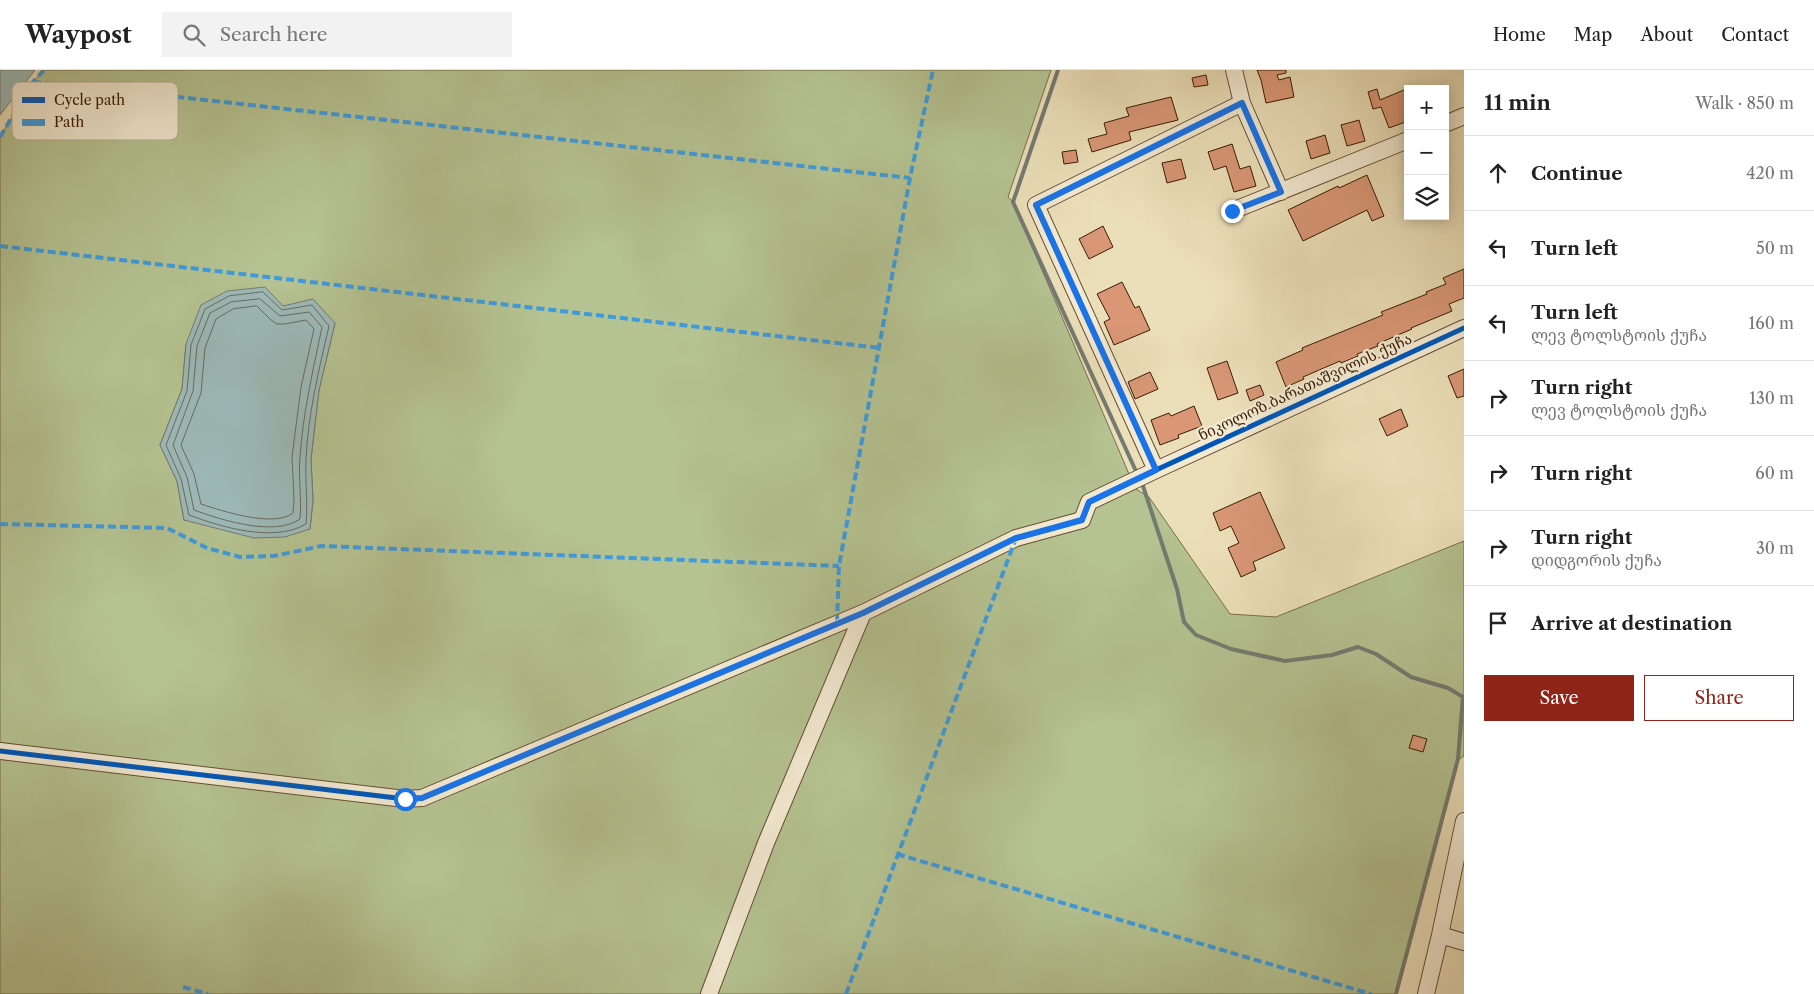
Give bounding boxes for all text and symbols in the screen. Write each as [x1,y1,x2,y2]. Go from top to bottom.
search box [162,12,512,57]
text: Waypost [25,20,132,49]
icon: search [180,21,208,49]
text: Search here [220,23,327,46]
text: Home [1493,24,1546,46]
text: Map [1574,24,1612,46]
text: About [1640,24,1693,46]
text: Contact [1721,24,1789,46]
legend [12,82,178,140]
map controls [1404,85,1449,220]
button: + [1404,85,1449,130]
text: 11 min [1484,90,1551,115]
text: Cycle path [54,91,125,109]
text: Walk · 850 m [1695,93,1794,113]
text: Path [54,113,84,131]
button: − [1404,130,1449,175]
icon: ahead [1484,159,1512,187]
text: Continue [1531,162,1623,185]
text: 420 m [1746,163,1794,183]
button: layers [1404,175,1449,220]
route end [1221,200,1244,223]
icon: left [1484,234,1512,262]
text: Turn left [1531,237,1618,260]
text: 50 m [1756,238,1794,258]
text: Turn left [1531,301,1618,324]
icon: left [1484,309,1512,337]
text: 160 m [1749,313,1794,333]
text: ლევ ტოლსტოის ქუჩა [1531,325,1707,345]
street label: ნიკოლოზ ბარათაშვილის ქუჩა [1195,329,1415,445]
text: Turn right [1531,376,1632,399]
icon: right [1484,384,1512,412]
text: 130 m [1749,388,1794,408]
text: ლევ ტოლსტოის ქუჩა [1531,400,1707,420]
icon: right [1484,459,1512,487]
text: Turn right [1531,462,1632,485]
text: 60 m [1755,463,1794,483]
text: Turn right [1531,526,1632,549]
icon: right [1484,534,1512,562]
text: 30 m [1756,538,1794,558]
text: დიდგორის ქუჩა [1531,550,1662,570]
icon: arrive [1484,609,1512,637]
text: Arrive at destination [1531,612,1732,635]
button: Save [1484,675,1634,721]
button: Share [1644,675,1794,721]
route start [394,788,417,811]

